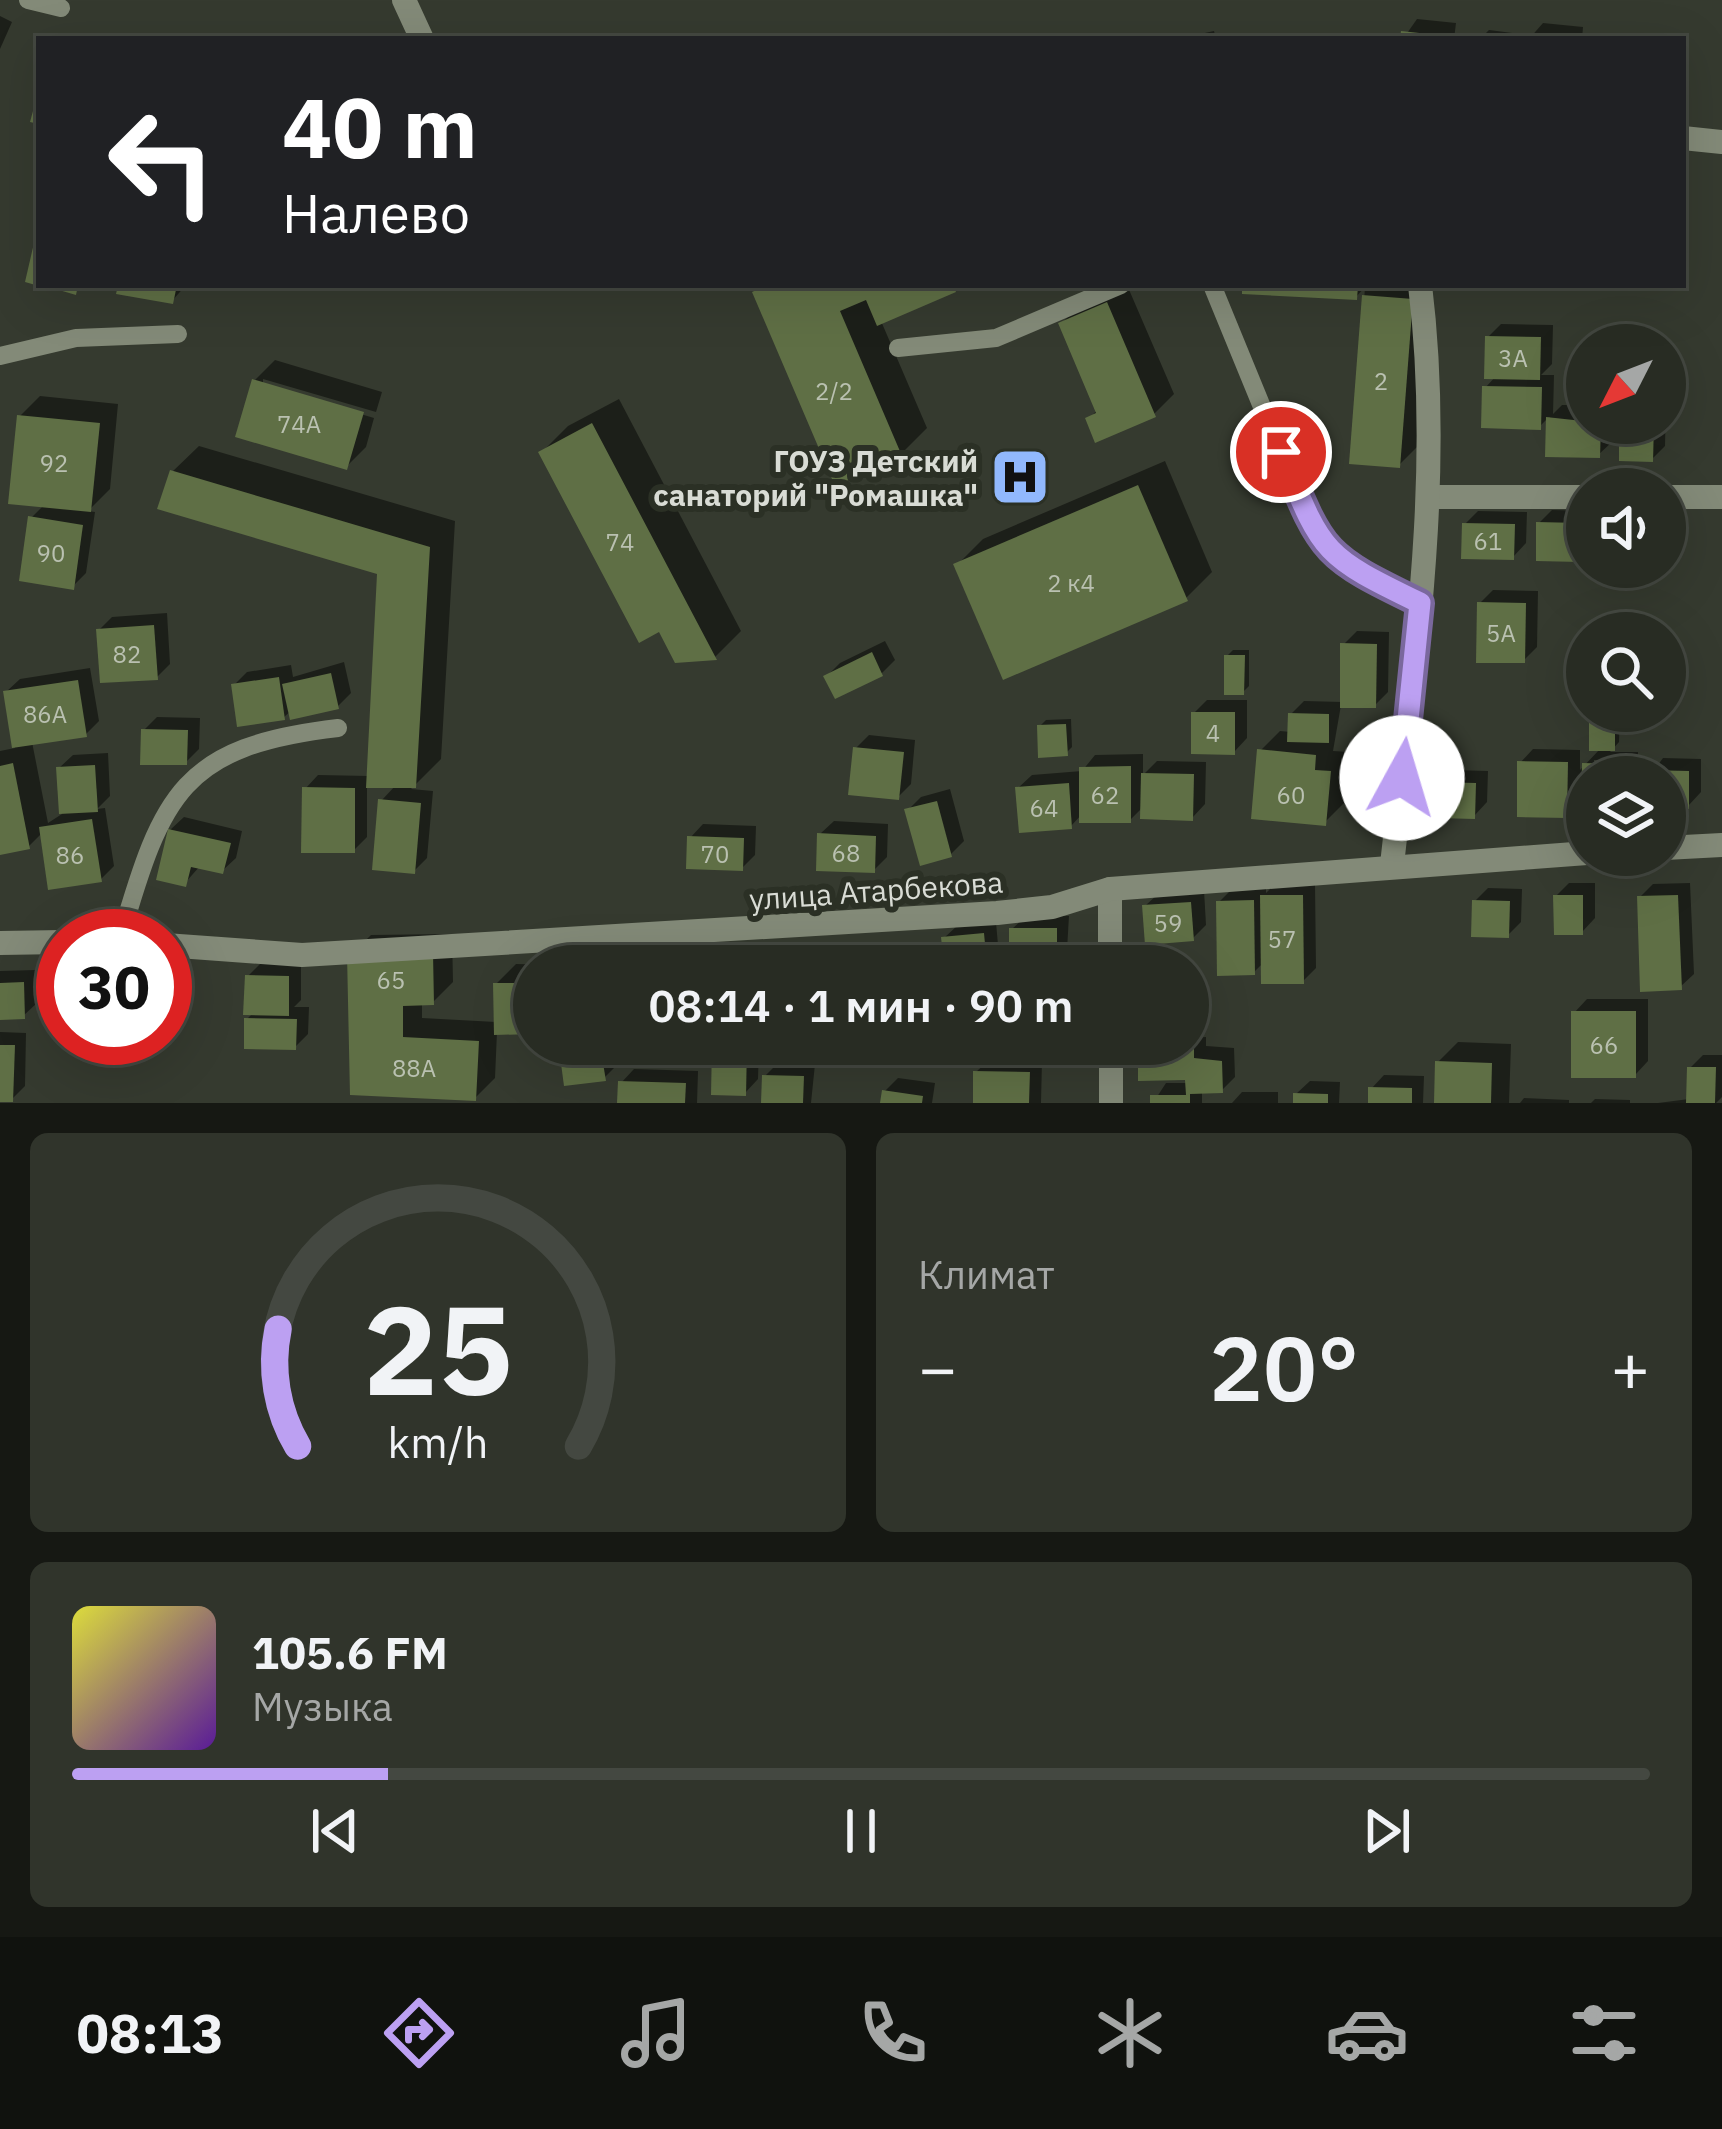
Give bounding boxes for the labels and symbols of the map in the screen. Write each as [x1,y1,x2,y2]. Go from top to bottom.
north arrow [1566,324,1686,444]
house number: 3А [1498,342,1528,374]
house number: 2 [1374,365,1388,397]
house number: 2/2 [815,375,853,407]
pin [1230,401,1332,503]
house number: 74А [277,408,321,440]
place label: ГОУЗ Детский санаторий "Ромашка" [653,441,978,514]
hospital icon: ГОУЗ Детский санаторий "Ромашка" [989,446,1051,508]
house number: 92 [40,447,68,479]
house number: 61 [1474,525,1502,557]
house number: 74 [606,526,634,558]
house number: 90 [37,537,65,569]
house number: 2 к4 [1047,567,1095,599]
house number: 5А [1486,617,1516,649]
house number: 82 [113,638,141,670]
house number: 86А [23,698,67,730]
position arrow [1339,715,1465,841]
house number: 4 [1206,717,1220,749]
house number: 62 [1091,779,1119,811]
house number: 60 [1277,779,1305,811]
house number: 64 [1030,792,1058,824]
house number: 68 [832,837,860,869]
house number: 70 [701,838,729,870]
house number: 86 [56,839,84,871]
street label: улица Атарбекова [748,862,1004,918]
house number: 59 [1154,907,1182,939]
speed limit sign: 30 [36,909,192,1065]
house number: 57 [1268,923,1296,955]
house number: 65 [377,964,405,996]
house number: 66 [1590,1029,1618,1061]
house number: 88А [392,1052,436,1084]

